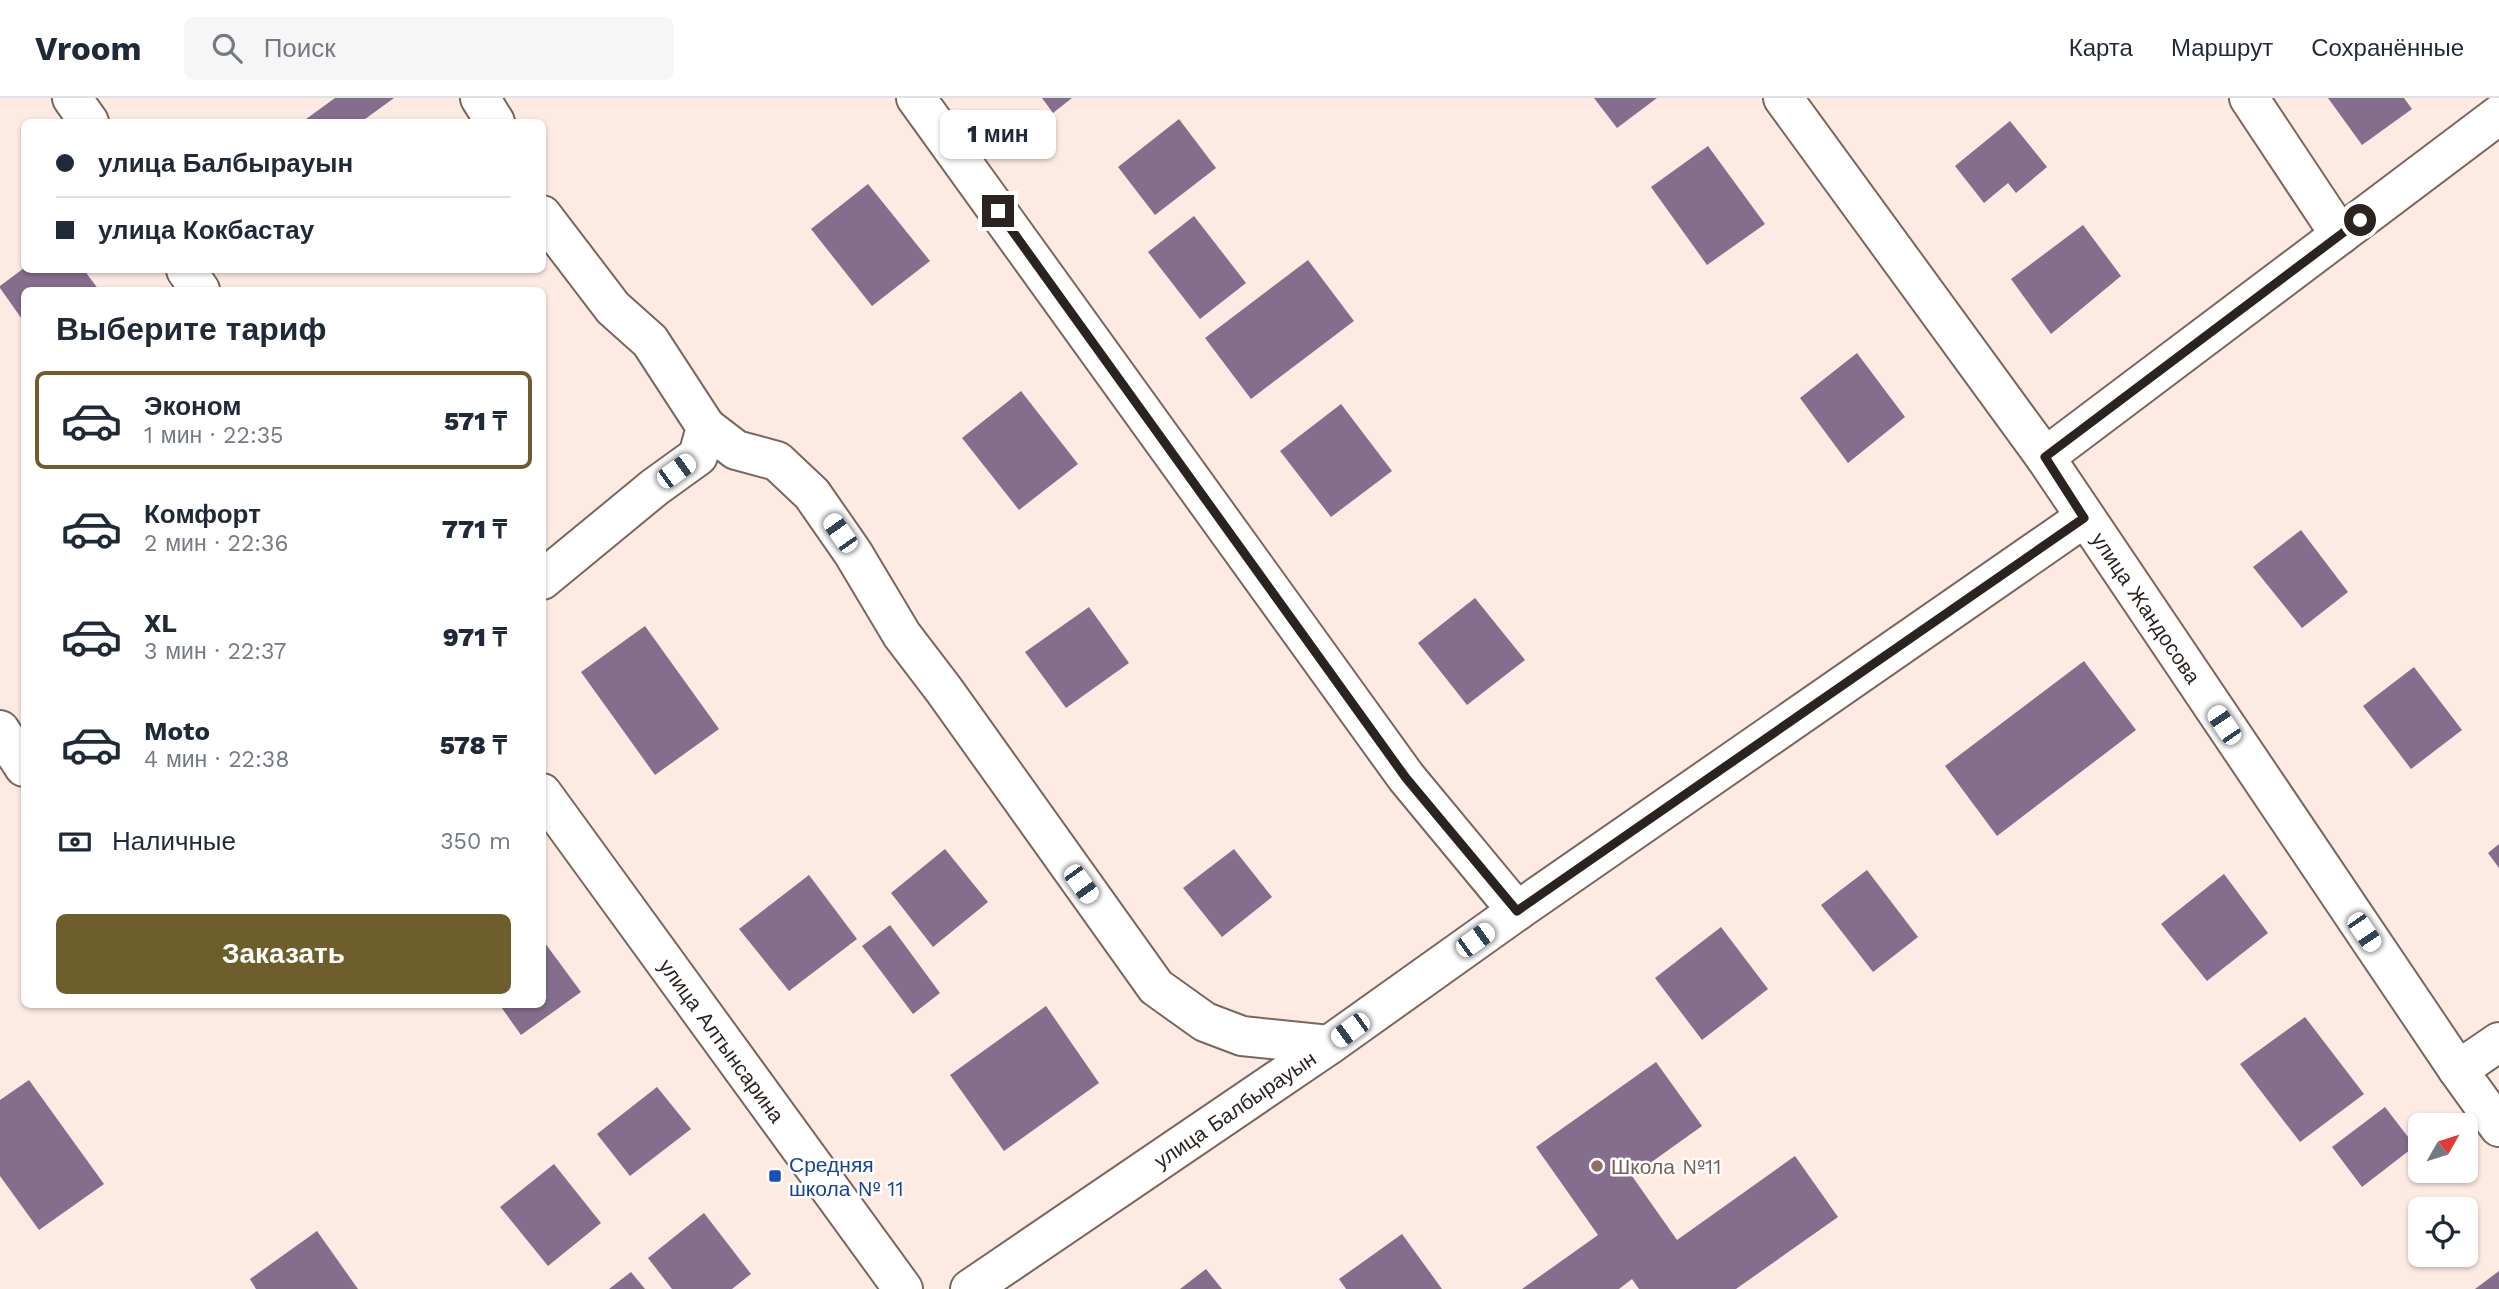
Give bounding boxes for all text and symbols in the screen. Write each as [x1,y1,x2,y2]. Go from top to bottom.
search box [184,17,674,80]
text: Vroom [35,29,142,68]
icon: search [208,29,246,67]
text: Поиск [264,33,336,63]
text: Карта [2069,34,2133,62]
text: Маршрут [2171,34,2273,62]
text: Сохранённые [2311,34,2464,62]
callout: 1 мин [940,109,1056,158]
text: 1 мин [967,121,1029,148]
text: улица Балбырауын [98,148,353,178]
route end [982,195,1014,227]
route start [2344,204,2376,236]
text: улица Кокбастау [98,215,314,245]
text: Выберите тариф [56,310,327,348]
icon: car [60,389,123,452]
text: Эконом [144,391,242,421]
text: 571 ₸ [444,406,507,436]
text: 1 мин · 22:35 [144,422,283,449]
car [653,450,700,492]
icon: car [60,497,123,560]
text: Комфорт [144,499,261,529]
car [820,510,861,556]
text: 771 ₸ [442,514,507,544]
street label: улица Жандосова [2087,527,2206,688]
text: 2 мин · 22:36 [144,530,289,557]
icon: car [60,605,123,668]
text: XL [144,608,177,638]
text: 971 ₸ [443,622,507,652]
text: 3 мин · 22:37 [144,638,287,665]
car [2204,702,2245,748]
icon: car [60,713,123,776]
text: Moto [144,716,210,746]
text: 578 ₸ [440,730,507,760]
text: 4 мин · 22:38 [144,746,289,773]
icon: cash [56,823,94,861]
text: Наличные [112,826,236,856]
text: 350 m [440,828,511,855]
car [1061,861,1102,907]
car [2344,909,2385,955]
button: Заказать [56,914,511,994]
car [1452,919,1499,961]
street label: улица Алтынсарина [654,954,790,1127]
car [1327,1009,1374,1051]
street label: улица Балбырауын [1149,1045,1320,1173]
north arrow [2408,1113,2478,1183]
map controls [2408,1113,2478,1267]
place label: Средняя школа № 11 [789,1152,904,1201]
place label: Школа №11 [1611,1154,1721,1179]
marker: Школа №11 [1589,1158,1605,1174]
marker: Средняя школа № 11 [767,1168,783,1184]
button: locate [2408,1197,2478,1267]

